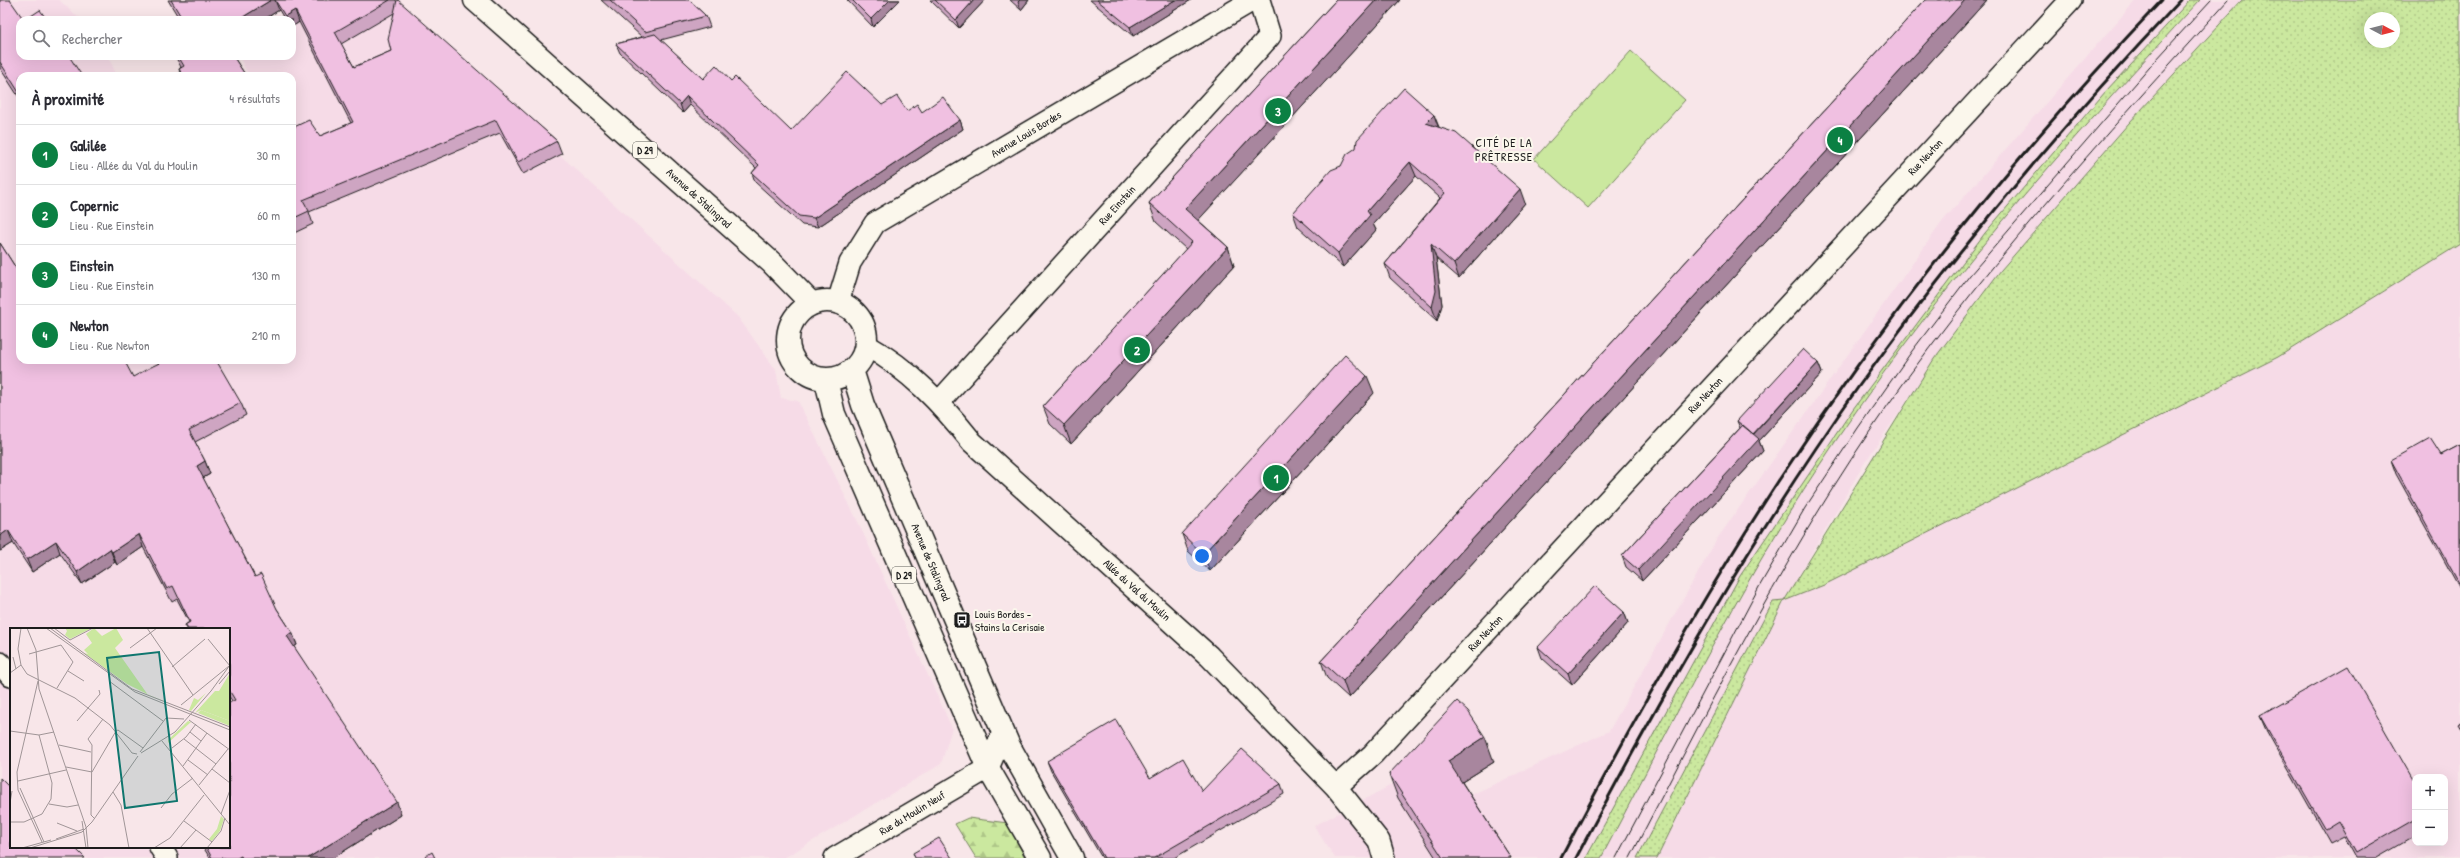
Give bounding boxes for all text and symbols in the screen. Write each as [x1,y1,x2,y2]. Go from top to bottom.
north arrow [2364,12,2400,48]
search box [16,16,296,60]
icon: search [30,27,52,49]
text: Rechercher [62,28,123,49]
text: À proximité [32,87,104,110]
text: 4 résultats [229,89,280,107]
pin: 3 [1265,96,1291,126]
street label: Avenue Louis Bordes [988,107,1064,161]
pin: 4 [1827,125,1853,155]
district label: CITÉ DE LA PRÊTRESSE [1475,134,1533,165]
text: Galilée [70,135,106,156]
street label: Rue Newton [1905,136,1945,178]
road number: D 29 [633,142,657,158]
text: 1 [43,146,47,164]
text: 30 m [257,146,280,164]
text: Lieu · Allée du Val du Moulin [70,156,198,174]
street label: Avenue de Stalingrad [664,165,735,231]
street label: Rue Einstein [1096,182,1138,228]
text: Copernic [70,195,118,216]
text: 2 [42,206,48,224]
text: 60 m [257,206,280,224]
text: Lieu · Rue Einstein [70,216,154,234]
text: Einstein [70,255,114,276]
text: 3 [42,266,48,284]
text: 130 m [252,266,280,284]
text: Lieu · Rue Einstein [70,276,154,294]
text: Newton [70,315,109,336]
text: 4 [43,326,47,344]
text: 210 m [252,326,280,344]
pin: 2 [1124,335,1150,365]
text: Lieu · Rue Newton [70,336,150,354]
street label: Rue Newton [1685,374,1725,416]
pin: 1 [1263,463,1289,493]
street label: Avenue de Stalingrad [908,521,954,604]
your location [1192,546,1212,566]
street label: Allée du Val du Moulin [1101,556,1173,624]
road number: D 29 [892,567,916,583]
place label: Louis Bordes - Stains la Cerisaie [975,607,1045,634]
bus stop icon: Louis Bordes - Stains la Cerisaie [952,610,972,630]
street label: Rue Newton [1465,612,1505,654]
inset map [10,628,230,848]
map controls [2412,774,2448,846]
button: + [2412,774,2448,810]
street label: Rue du Moulin Neuf [877,788,948,838]
button: − [2412,810,2448,846]

